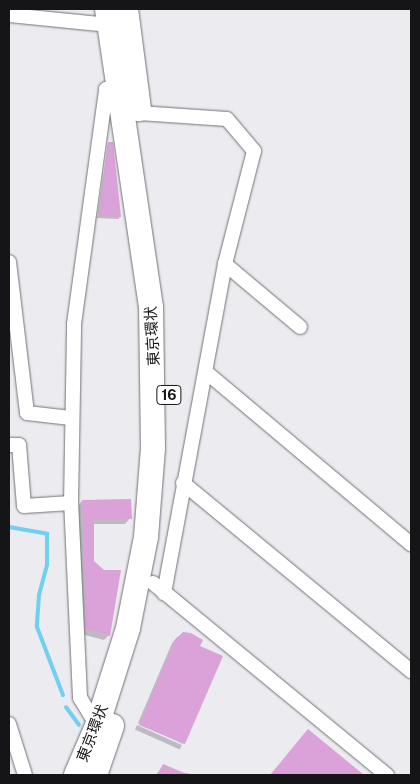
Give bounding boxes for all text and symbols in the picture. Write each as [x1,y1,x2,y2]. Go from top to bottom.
street label: 東京環状 [141,306,163,366]
road number: 16 [155,384,183,406]
street label: 東京環状 [73,702,111,764]

